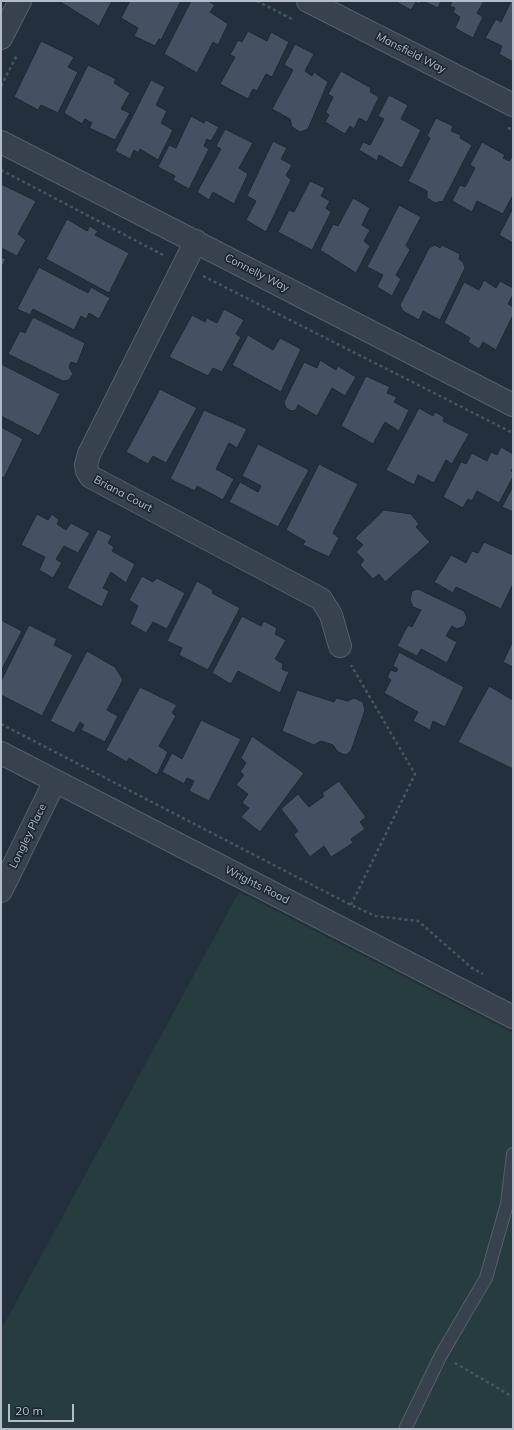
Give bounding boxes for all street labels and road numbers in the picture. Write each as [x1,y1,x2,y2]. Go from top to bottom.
street label: Mansfield Way [374,30,448,76]
street label: Connelly Way [223,251,291,295]
street label: Briana Court [91,473,155,515]
street label: Longley Place [7,802,49,870]
street label: Wrights Road [223,863,291,907]

